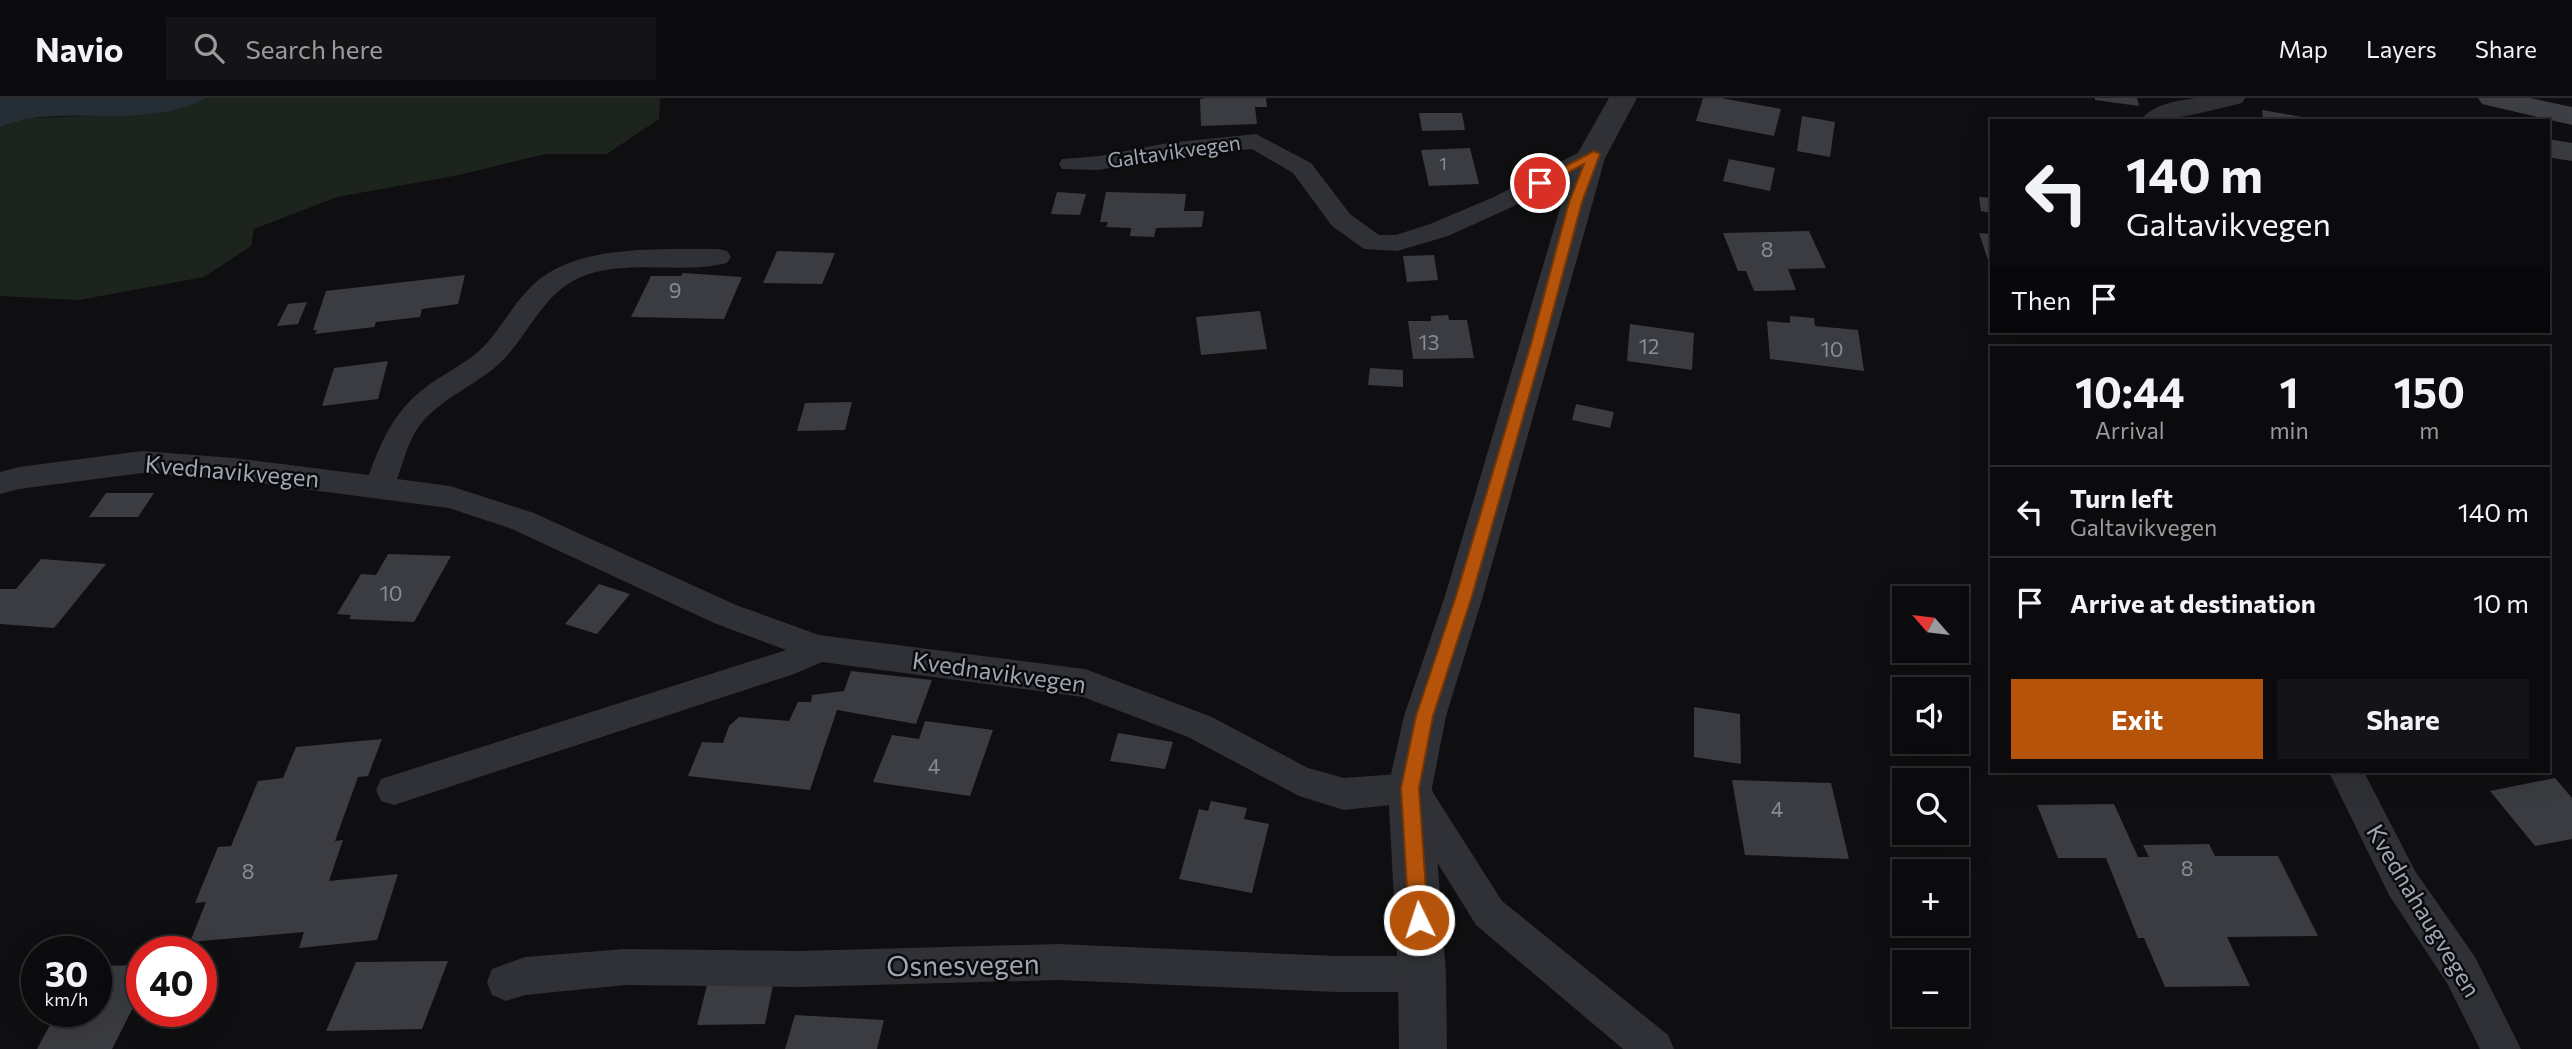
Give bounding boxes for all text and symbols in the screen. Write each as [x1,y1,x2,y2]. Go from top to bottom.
search box [166,17,656,80]
text: Navio [35,28,124,69]
icon: search [190,29,228,67]
text: Search here [246,33,383,64]
text: Map [2279,34,2328,63]
text: Layers [2366,34,2437,63]
text: Share [2475,34,2537,63]
street label: Galtavikvegen [1106,129,1242,172]
text: 140 m [2126,143,2263,203]
icon: left [2011,147,2102,238]
house number: 1 [1439,152,1447,174]
pin [1510,153,1570,213]
icon: arrive [1521,164,1559,202]
text: Galtavikvegen [2126,203,2331,243]
house number: 8 [1761,236,1773,261]
house number: 9 [669,277,681,302]
icon: arrive [2085,280,2123,318]
text: Then [2011,284,2071,315]
house number: 13 [1419,329,1439,354]
house number: 12 [1639,333,1659,358]
house number: 10 [1821,336,1843,361]
text: 10:44 [2075,365,2185,417]
text: 1 [2280,365,2299,417]
text: 150 [2394,365,2465,417]
text: Arrival [2095,416,2165,444]
text: min [2269,416,2309,444]
text: m [2419,416,2439,444]
street label: Kvednavikvegen [144,448,321,493]
text: Turn left [2070,482,2173,513]
icon: left [2011,493,2049,531]
text: 140 m [2458,496,2529,527]
text: Galtavikvegen [2070,513,2217,541]
house number: 10 [380,580,402,605]
icon: arrive [2011,584,2049,622]
north arrow [1892,586,1969,663]
map controls [1892,586,1969,1027]
text: Arrive at destination [2070,587,2316,618]
text: 10 m [2473,587,2529,618]
street label: Kvednavikvegen [911,645,1088,698]
button: sound [1892,677,1969,754]
button: Exit [2011,679,2263,759]
button: Share [2277,679,2529,759]
house number: 4 [928,753,941,778]
button: search [1892,768,1969,845]
house number: 4 [1771,796,1784,821]
street label: Kvednahaugvegen [2361,819,2487,1002]
house number: 8 [2181,855,2193,880]
house number: 8 [242,858,254,883]
button: + [1892,859,1969,936]
position arrow [1382,883,1456,957]
speed limit sign: 40 [126,936,217,1027]
street label: Osnesvegen [886,946,1040,982]
button: − [1892,950,1969,1027]
text: 30 [45,951,88,994]
text: km/h [45,988,88,1010]

